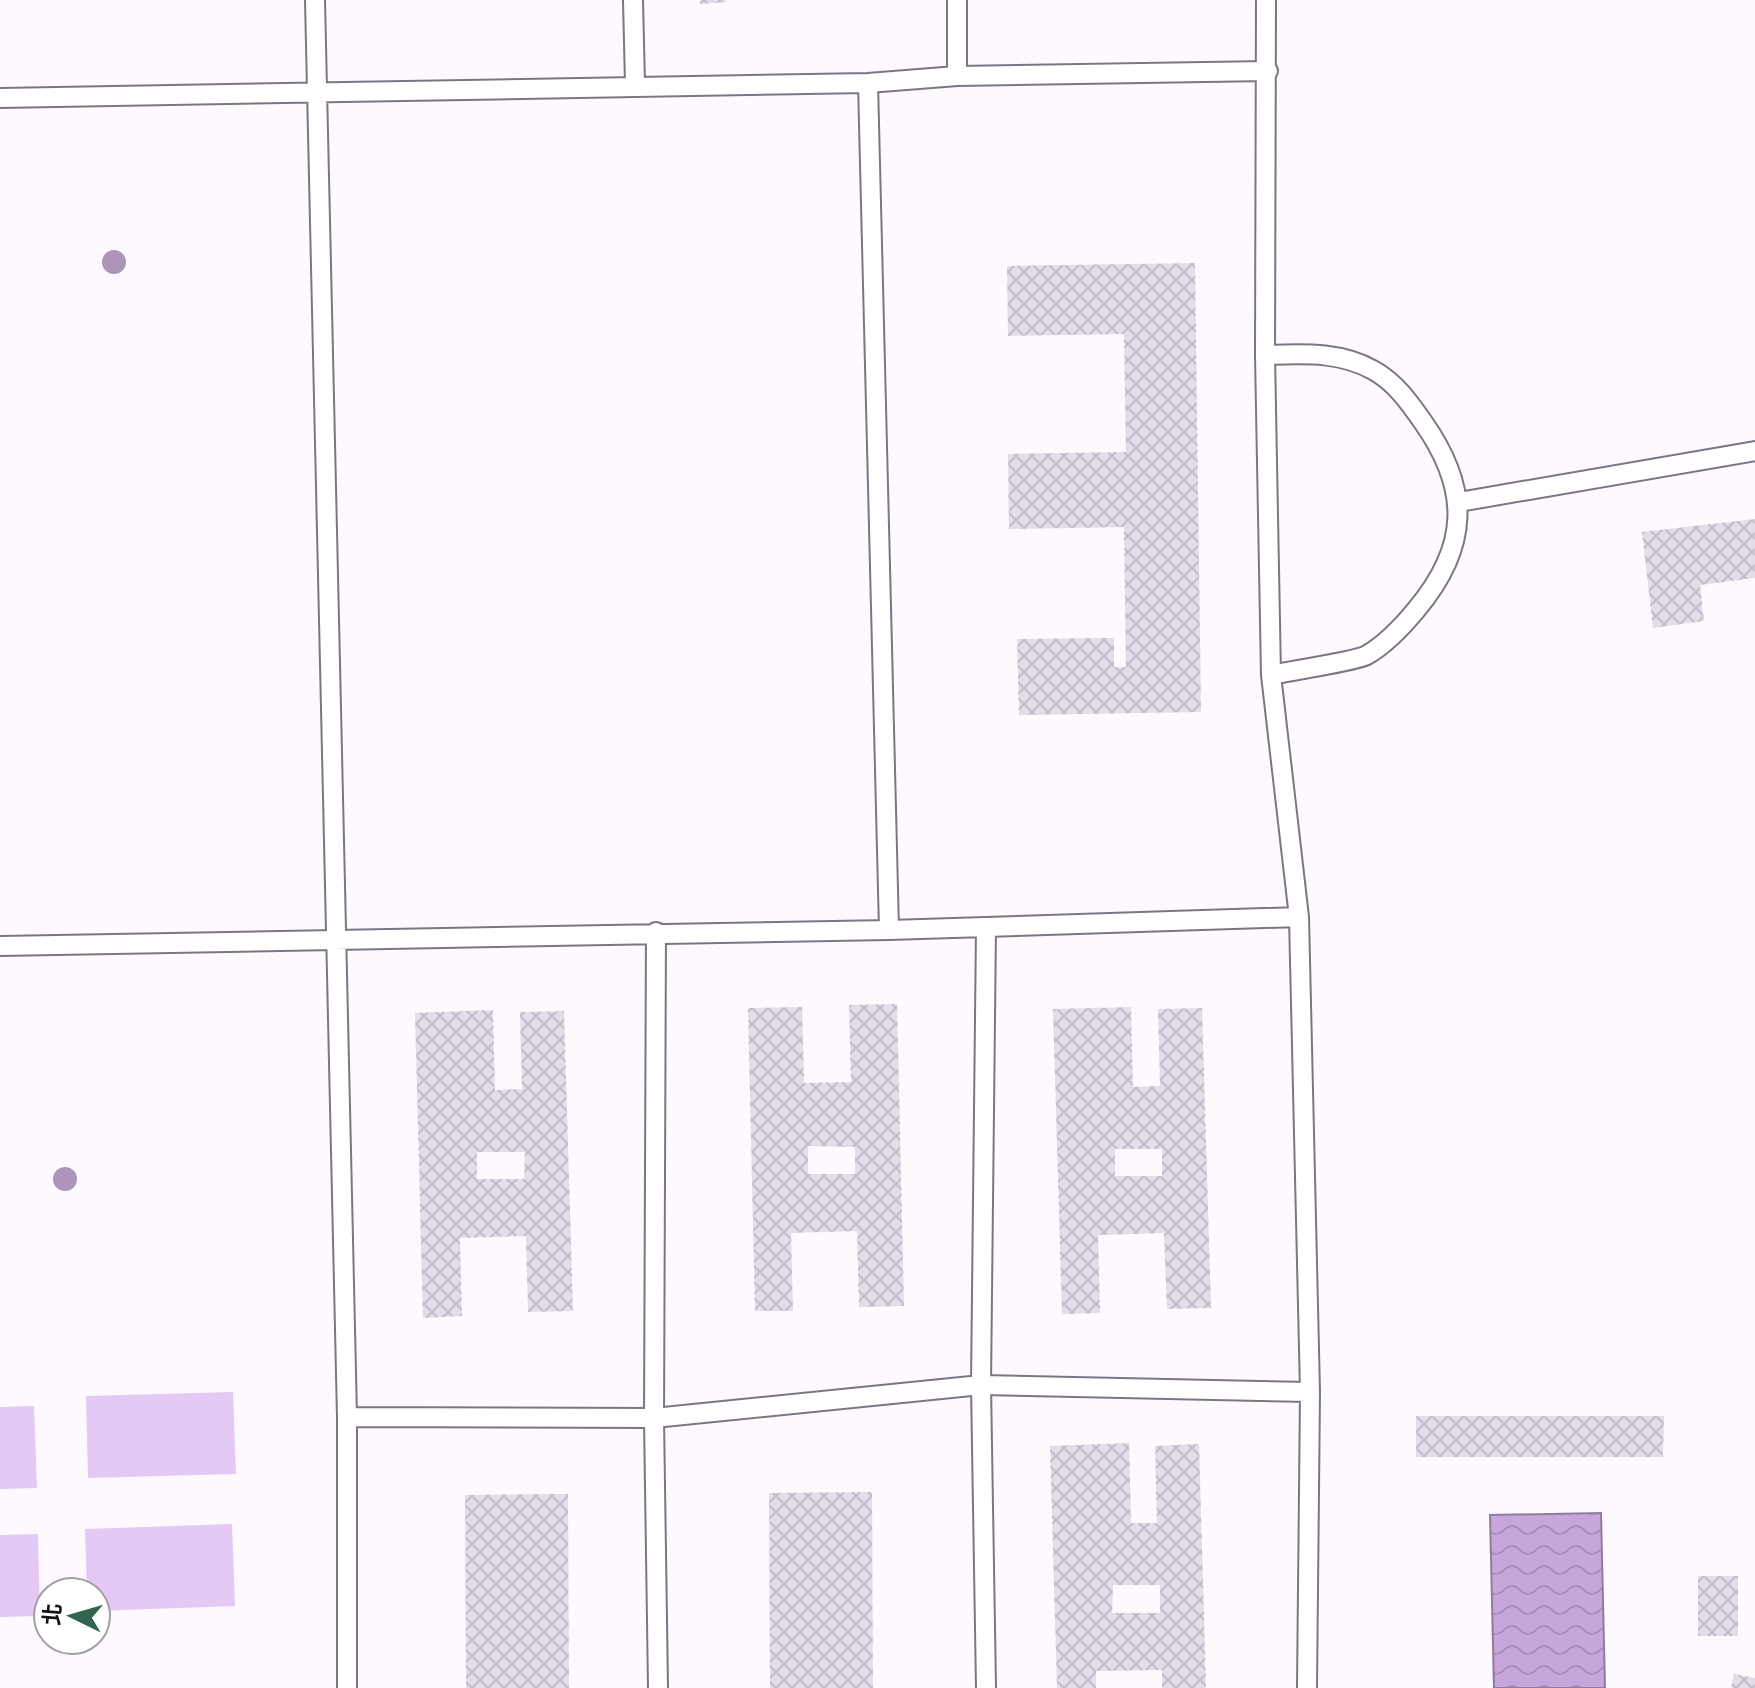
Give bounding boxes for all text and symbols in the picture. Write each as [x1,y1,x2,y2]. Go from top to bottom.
north arrow [32,1576,112,1656]
text: 北 [37,1602,66,1626]

